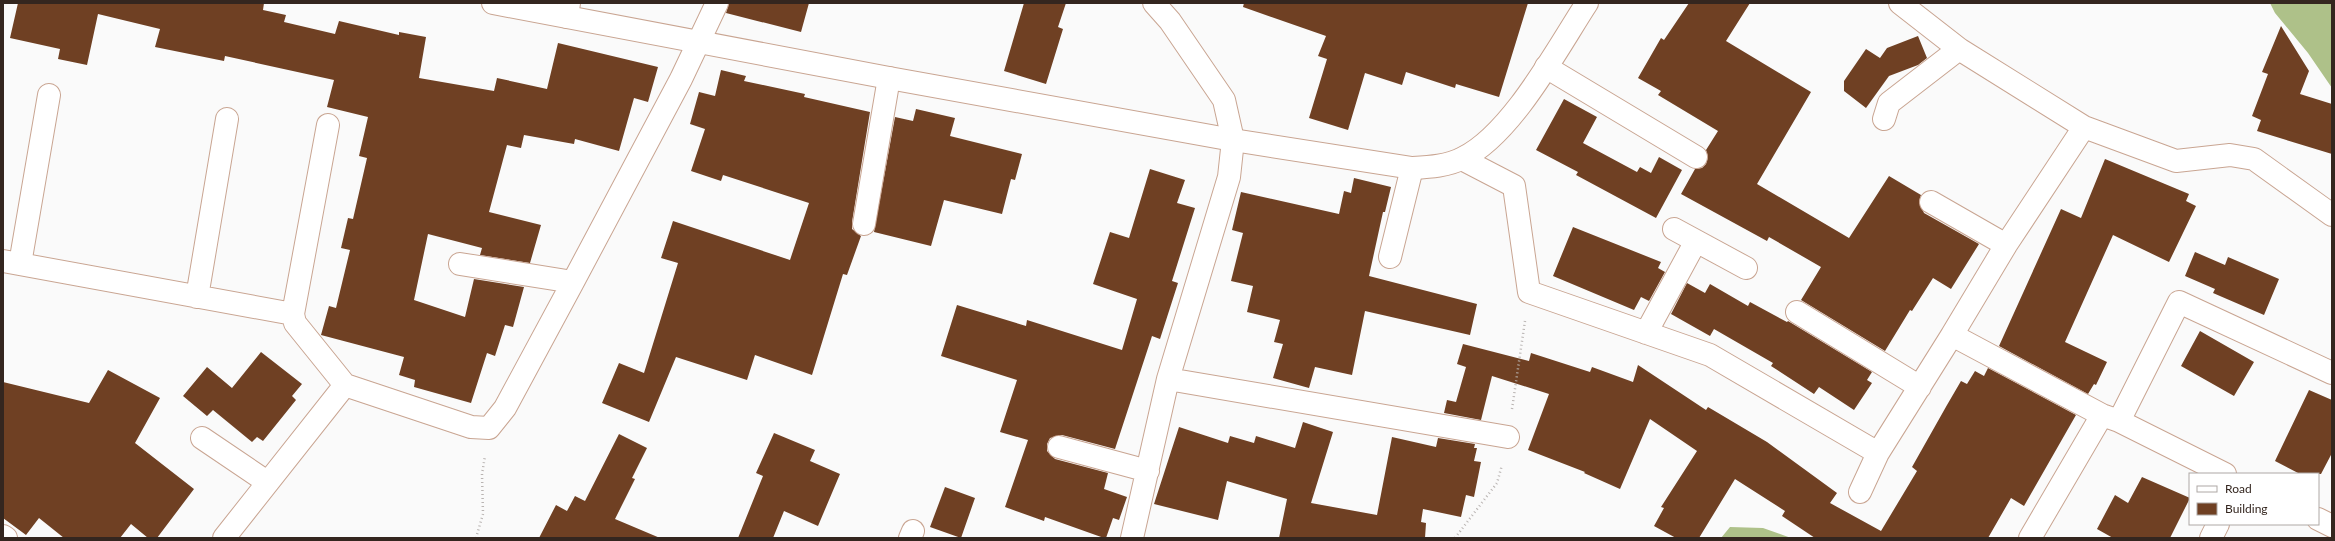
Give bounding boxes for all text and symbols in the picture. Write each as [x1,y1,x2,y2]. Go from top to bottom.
legend [2189,473,2319,525]
text: Road [2225,481,2252,496]
text: Building [2225,501,2268,516]

